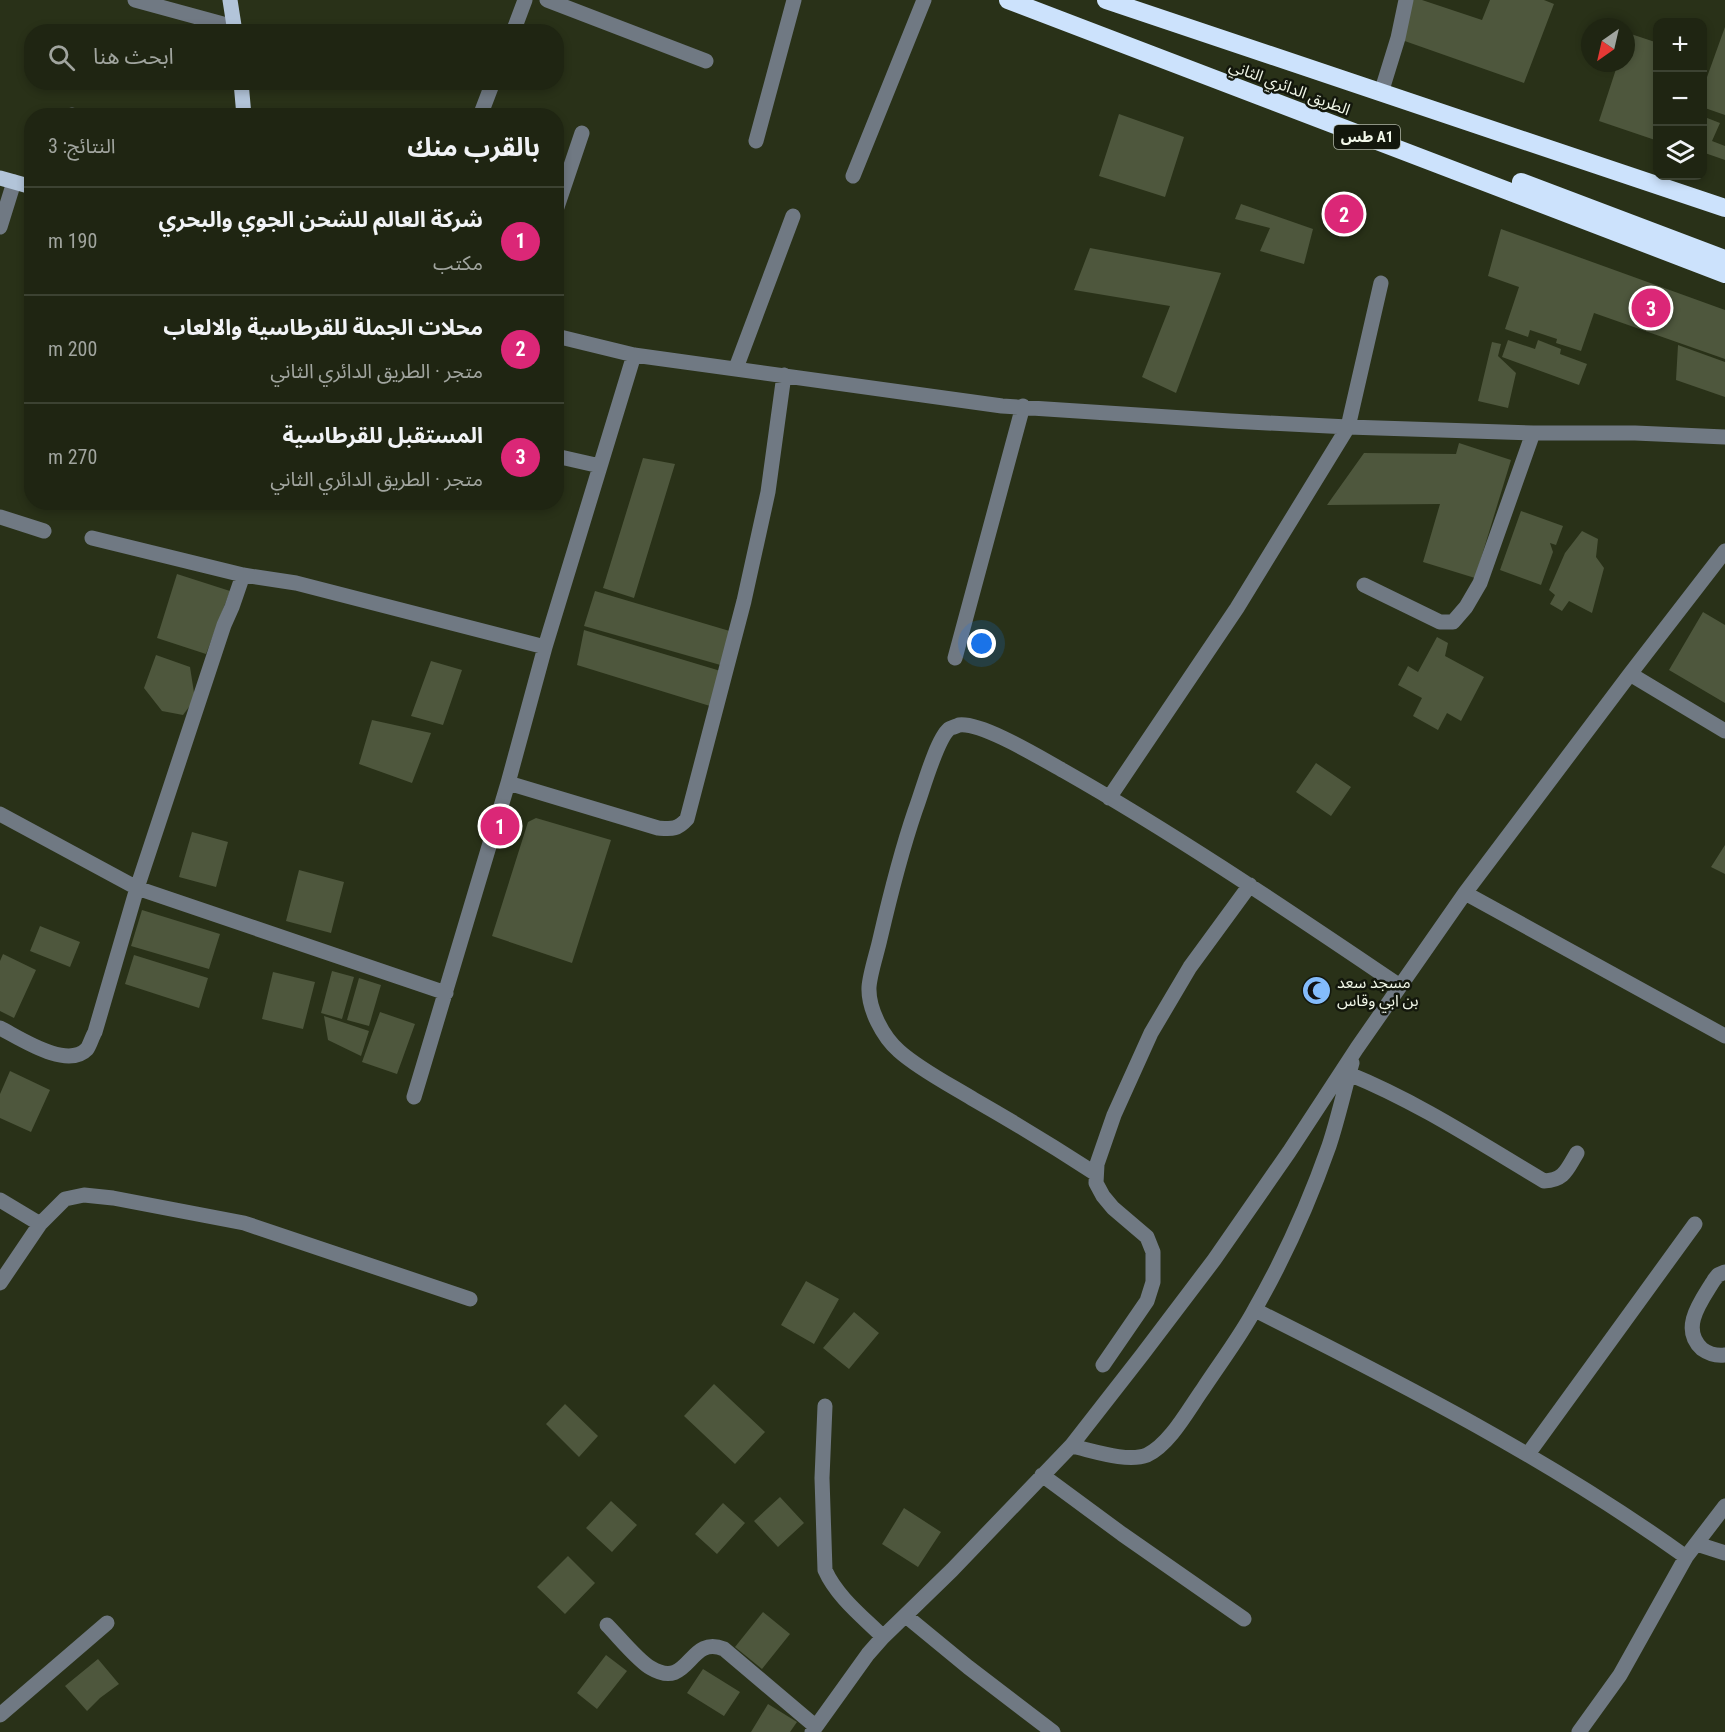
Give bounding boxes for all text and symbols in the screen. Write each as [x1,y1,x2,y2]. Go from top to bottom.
north arrow [1581,18,1635,72]
map controls [1653,18,1707,180]
button: + [1653,18,1707,72]
search box [24,24,564,90]
icon: search [45,41,78,74]
text: ابحث هنا [93,44,174,69]
street label: الطريق الدائري الثاني [1226,56,1353,122]
button: − [1653,72,1707,126]
road number: طس A1 [1334,125,1400,149]
button: layers [1653,126,1707,180]
text: بالقرب منك [407,132,540,162]
text: النتائج: 3 [48,134,116,158]
pin: 2 [1324,192,1364,236]
text: شركة العالم للشحن الجوي والبحري [158,207,483,232]
text: 190 m [48,229,97,253]
text: 1 [515,229,526,253]
text: مكتب [433,251,483,275]
pin: 3 [1632,286,1670,330]
text: محلات الجملة للقرطاسية والالعاب [163,315,483,340]
text: 200 m [48,337,97,361]
text: 2 [515,337,526,361]
text: متجر · الطريق الدائري الثاني [270,359,483,383]
text: المستقبل للقرطاسية [282,423,483,448]
text: 270 m [48,445,97,469]
text: 3 [515,445,526,469]
text: متجر · الطريق الدائري الثاني [270,467,483,491]
your location [967,629,996,658]
pin: 1 [480,804,520,848]
place label: مسجد سعد بن ابي وقاس [1337,973,1419,1013]
mosque icon: مسجد سعد بن ابي وقاس [1300,975,1332,1007]

